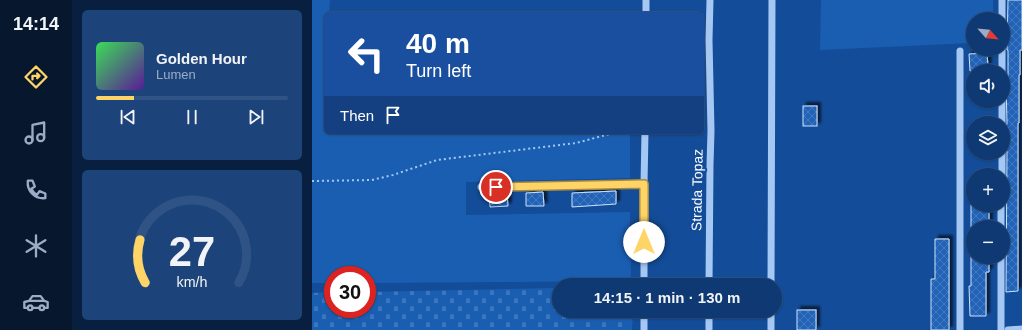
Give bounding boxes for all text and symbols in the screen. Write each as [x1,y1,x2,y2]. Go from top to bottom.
north arrow [966,12,1010,56]
map controls [966,12,1010,264]
text: 14:14 [13,14,59,34]
icon: left [340,28,392,80]
text: 40 m [406,28,470,59]
text: Golden Hour [156,50,247,67]
text: Turn left [406,61,471,81]
icon: directions [22,63,50,91]
button: sound [966,64,1010,108]
text: Lumen [156,67,196,82]
icon: arrive [382,104,404,126]
icon: previous [117,106,139,128]
icon: pause [181,106,203,128]
icon: next [245,106,267,128]
text: Then [340,107,374,124]
button: layers [966,116,1010,160]
icon: music [22,119,50,147]
street label: Strada Topaz [688,149,706,231]
button: + [966,168,1010,212]
pin [479,170,513,204]
icon: phone [22,176,50,204]
icon: arrive [485,176,507,198]
button: − [966,220,1010,264]
position arrow [623,221,665,263]
text: 27 [169,228,215,275]
icon: climate [22,232,50,260]
speed limit sign: 30 [324,266,376,318]
text: km/h [177,274,208,290]
icon: car [22,288,50,316]
text: 14:15 · 1 min · 130 m [594,289,740,306]

